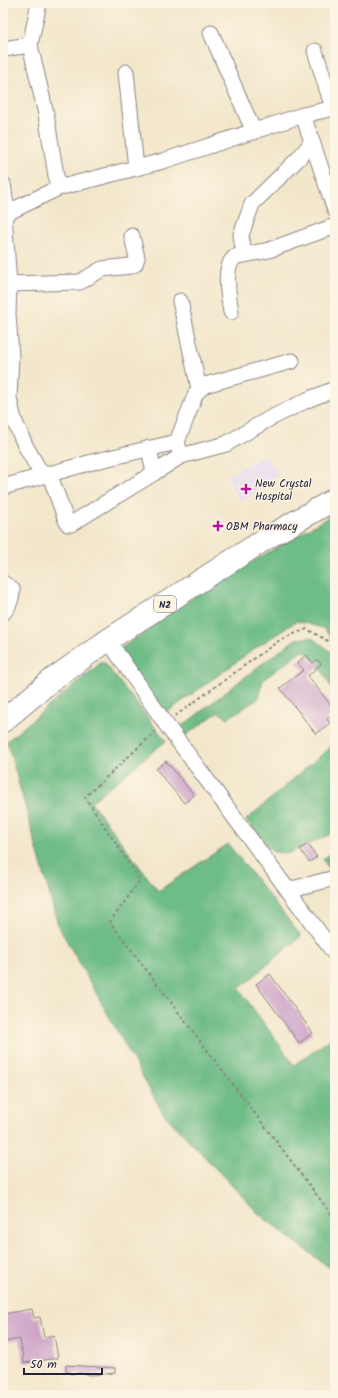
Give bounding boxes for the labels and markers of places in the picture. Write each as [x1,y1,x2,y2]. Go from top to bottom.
place label: New Crystal Hospital [255,475,312,506]
marker: New Crystal Hospital [240,483,252,495]
place label: OBM Pharmacy [226,518,298,536]
marker: OBM Pharmacy [213,521,223,531]

